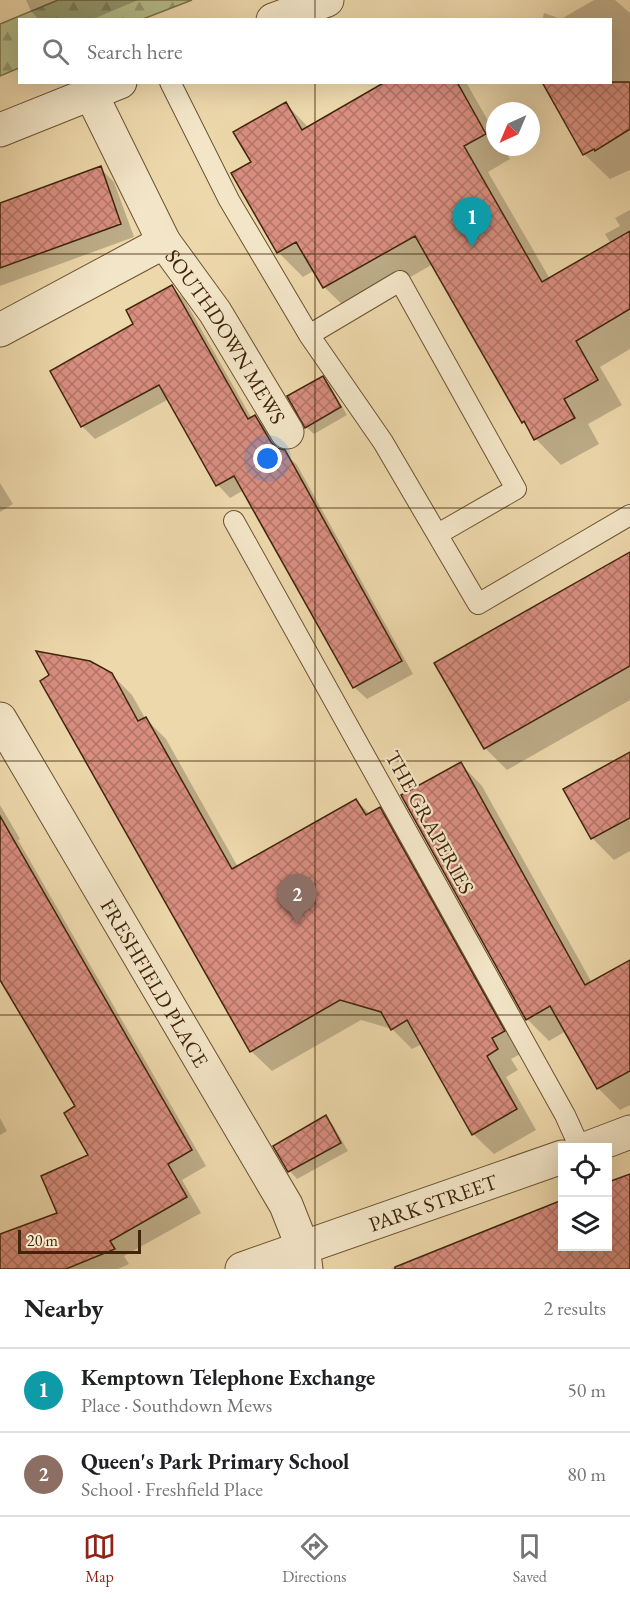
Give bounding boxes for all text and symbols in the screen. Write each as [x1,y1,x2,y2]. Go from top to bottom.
search box [18,18,612,84]
icon: search [39,35,72,68]
text: Search here [87,37,182,66]
north arrow [486,102,540,156]
pin: 1 [452,198,492,247]
street label: SOUTHDOWN MEWS [160,243,292,428]
your location [253,444,282,473]
street label: THE GRAPERIES [379,746,481,898]
pin: 2 [278,874,316,924]
street label: FRESHFIELD PLACE [95,894,215,1072]
map controls [558,1143,612,1251]
button: locate [558,1143,612,1197]
street label: PARK STREET [365,1167,501,1237]
button: layers [558,1197,612,1251]
scale bar [18,1227,141,1254]
text: 20 m [27,1230,58,1251]
text: Nearby [24,1291,104,1325]
text: 2 results [543,1295,606,1321]
text: Kemptown Telephone Exchange [81,1363,375,1392]
text: 1 [38,1377,49,1403]
text: 50 m [567,1377,606,1403]
text: Place · Southdown Mews [81,1392,272,1418]
text: Queen's Park Primary School [81,1447,349,1476]
text: 2 [38,1461,49,1487]
text: 80 m [567,1461,606,1487]
text: School · Freshfield Place [81,1476,263,1502]
tab: Map [83,1530,116,1587]
tab: Directions [282,1530,347,1587]
tab: Saved [513,1530,547,1587]

